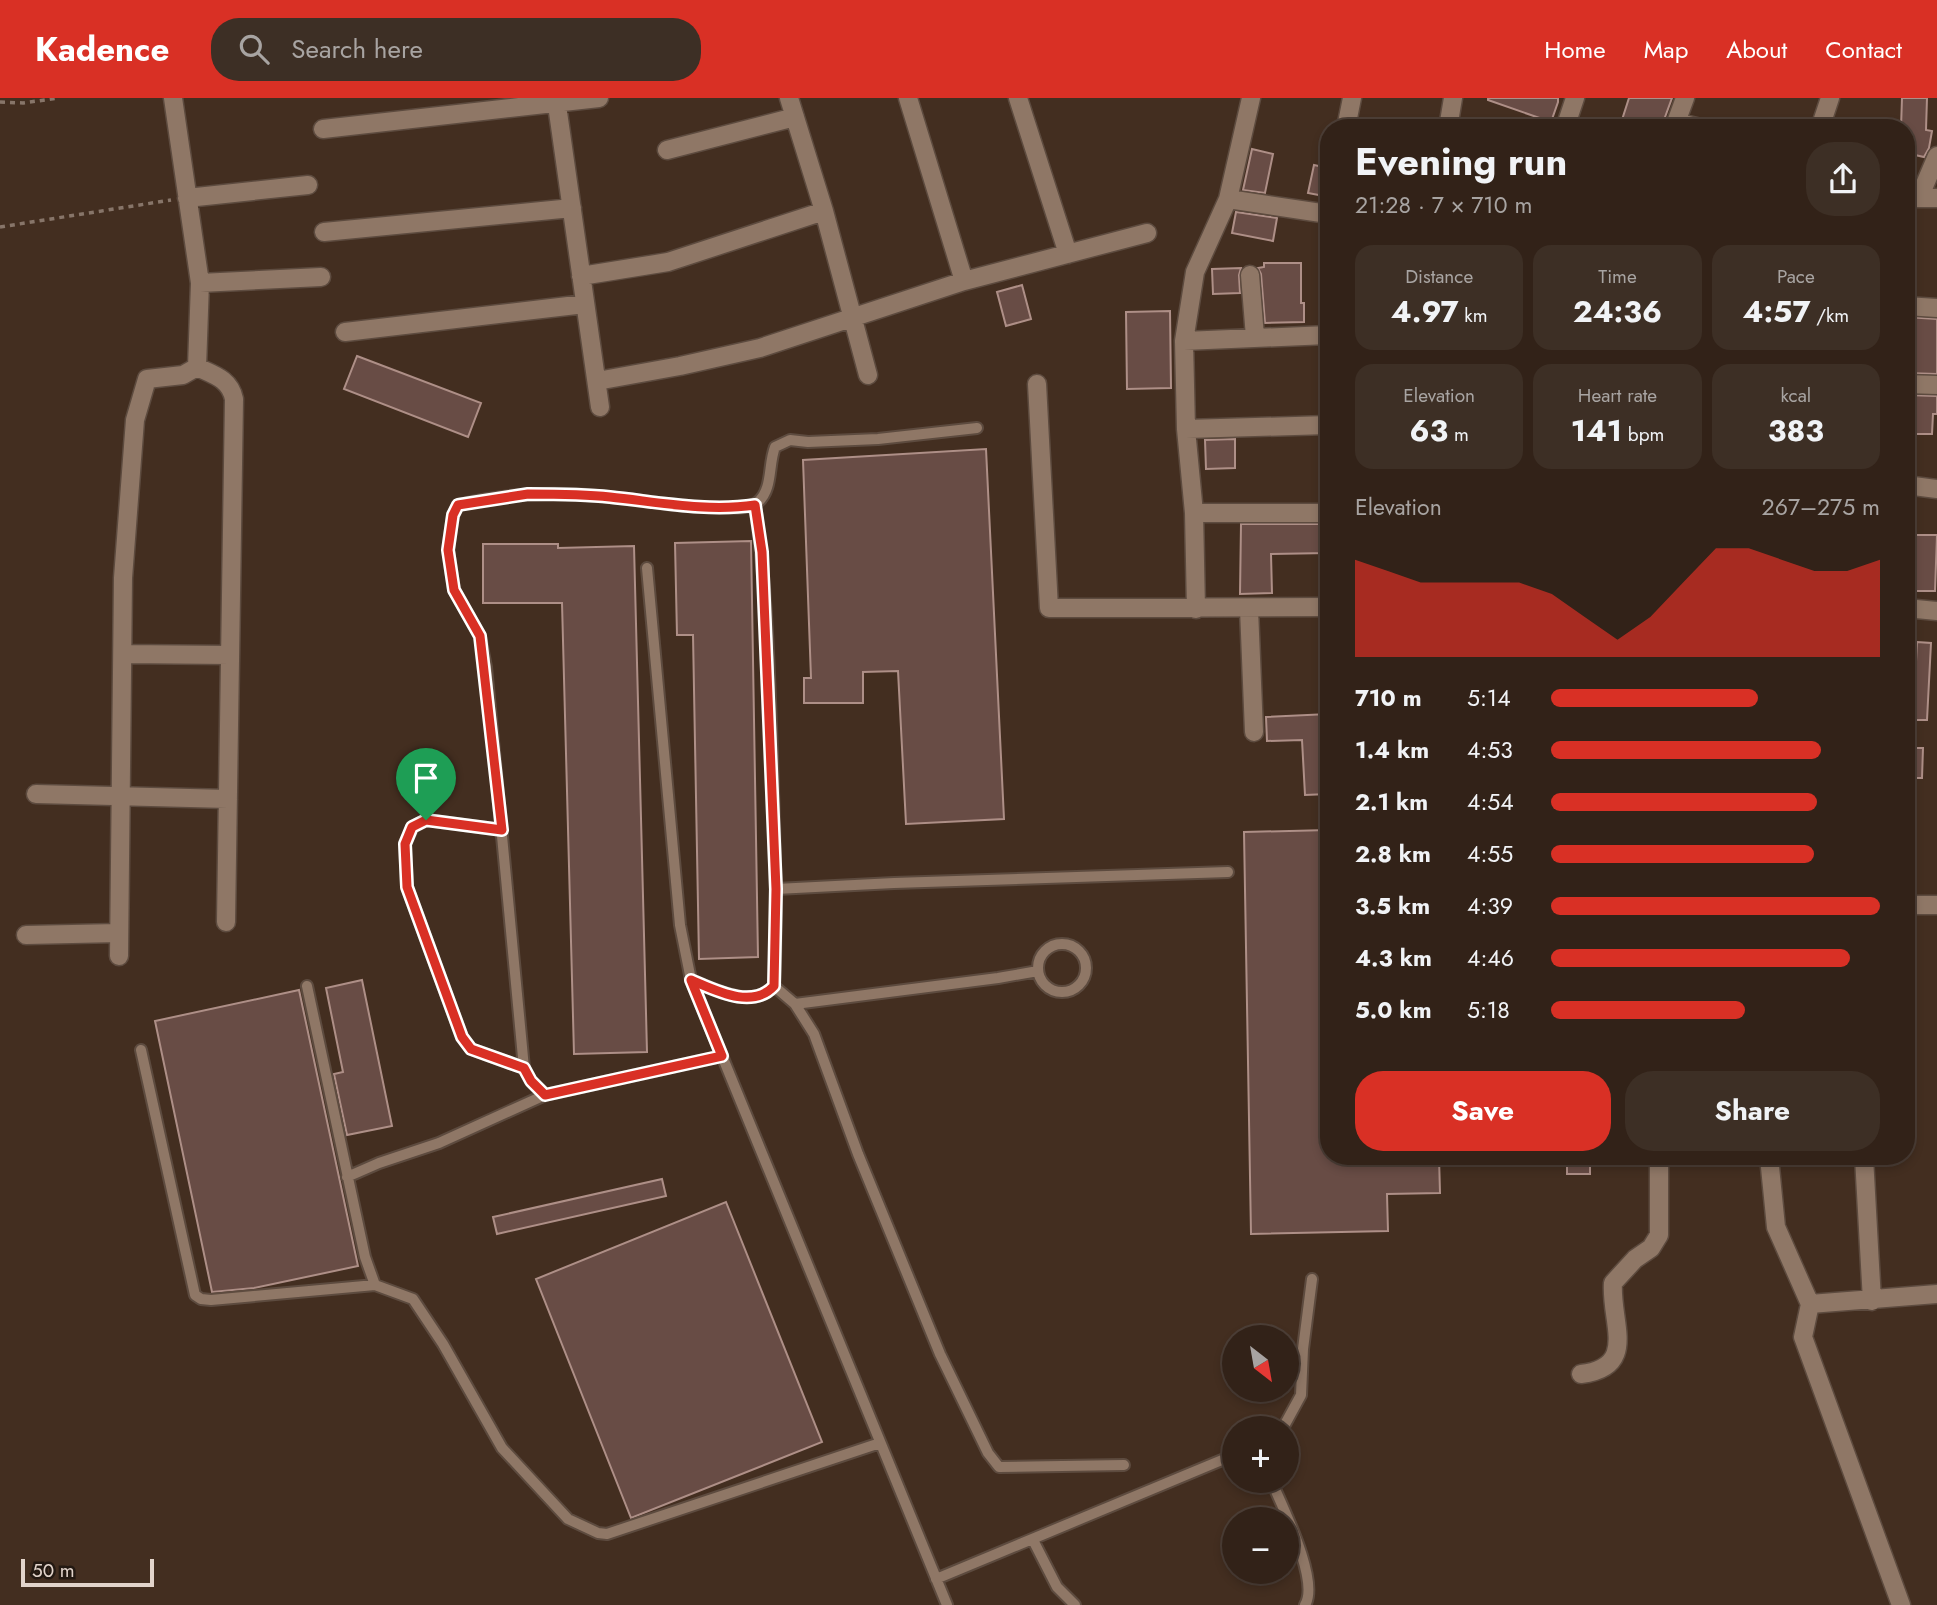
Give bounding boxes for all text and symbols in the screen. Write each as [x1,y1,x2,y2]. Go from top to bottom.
search box [211,18,701,81]
text: Kadence [35,26,169,73]
icon: search [235,30,273,68]
text: Search here [291,30,423,68]
text: Home [1544,32,1606,67]
text: Map [1644,32,1688,67]
text: About [1726,32,1787,67]
text: Contact [1825,32,1902,67]
text: Evening run [1355,134,1567,189]
button: share [1806,142,1880,216]
text: 21:28 · 7 × 710 m [1355,188,1532,222]
text: Distance [1405,263,1473,290]
text: Time [1598,263,1637,290]
text: Pace [1777,263,1815,290]
text: 4.97 [1391,290,1459,333]
text: 24:36 [1573,290,1662,333]
text: 4:57 [1742,290,1811,333]
text: km [1459,302,1488,329]
text: /km [1811,302,1849,329]
text: Elevation [1403,382,1475,409]
text: Heart rate [1578,382,1657,409]
text: kcal [1780,382,1811,409]
text: 63 [1410,409,1448,452]
text: 141 [1571,409,1622,452]
text: 383 [1768,409,1824,452]
text: m [1448,421,1469,448]
text: bpm [1622,421,1664,448]
text: Elevation [1355,490,1442,524]
text: 267–275 m [1762,490,1880,524]
text: 710 m [1355,681,1422,715]
text: 5:14 [1467,681,1511,715]
text: 1.4 km [1355,733,1429,767]
text: 4:53 [1467,733,1513,767]
pin [396,748,456,820]
icon: arrive [407,759,445,797]
text: 2.1 km [1355,785,1428,819]
text: 4:54 [1467,785,1514,819]
text: 2.8 km [1355,837,1431,871]
text: 4:55 [1467,837,1513,871]
text: 3.5 km [1355,889,1430,923]
text: 4:39 [1467,889,1513,923]
text: 4.3 km [1355,941,1432,975]
text: 4:46 [1467,941,1514,975]
text: 5.0 km [1355,993,1432,1027]
text: 5:18 [1467,993,1510,1027]
button: Save [1355,1071,1611,1151]
button: Share [1625,1071,1880,1151]
north arrow [1222,1325,1298,1402]
map controls [1222,1325,1299,1584]
button: + [1222,1416,1299,1493]
button: − [1222,1507,1299,1584]
scale bar [21,1556,154,1588]
text: 50 m [32,1557,75,1584]

